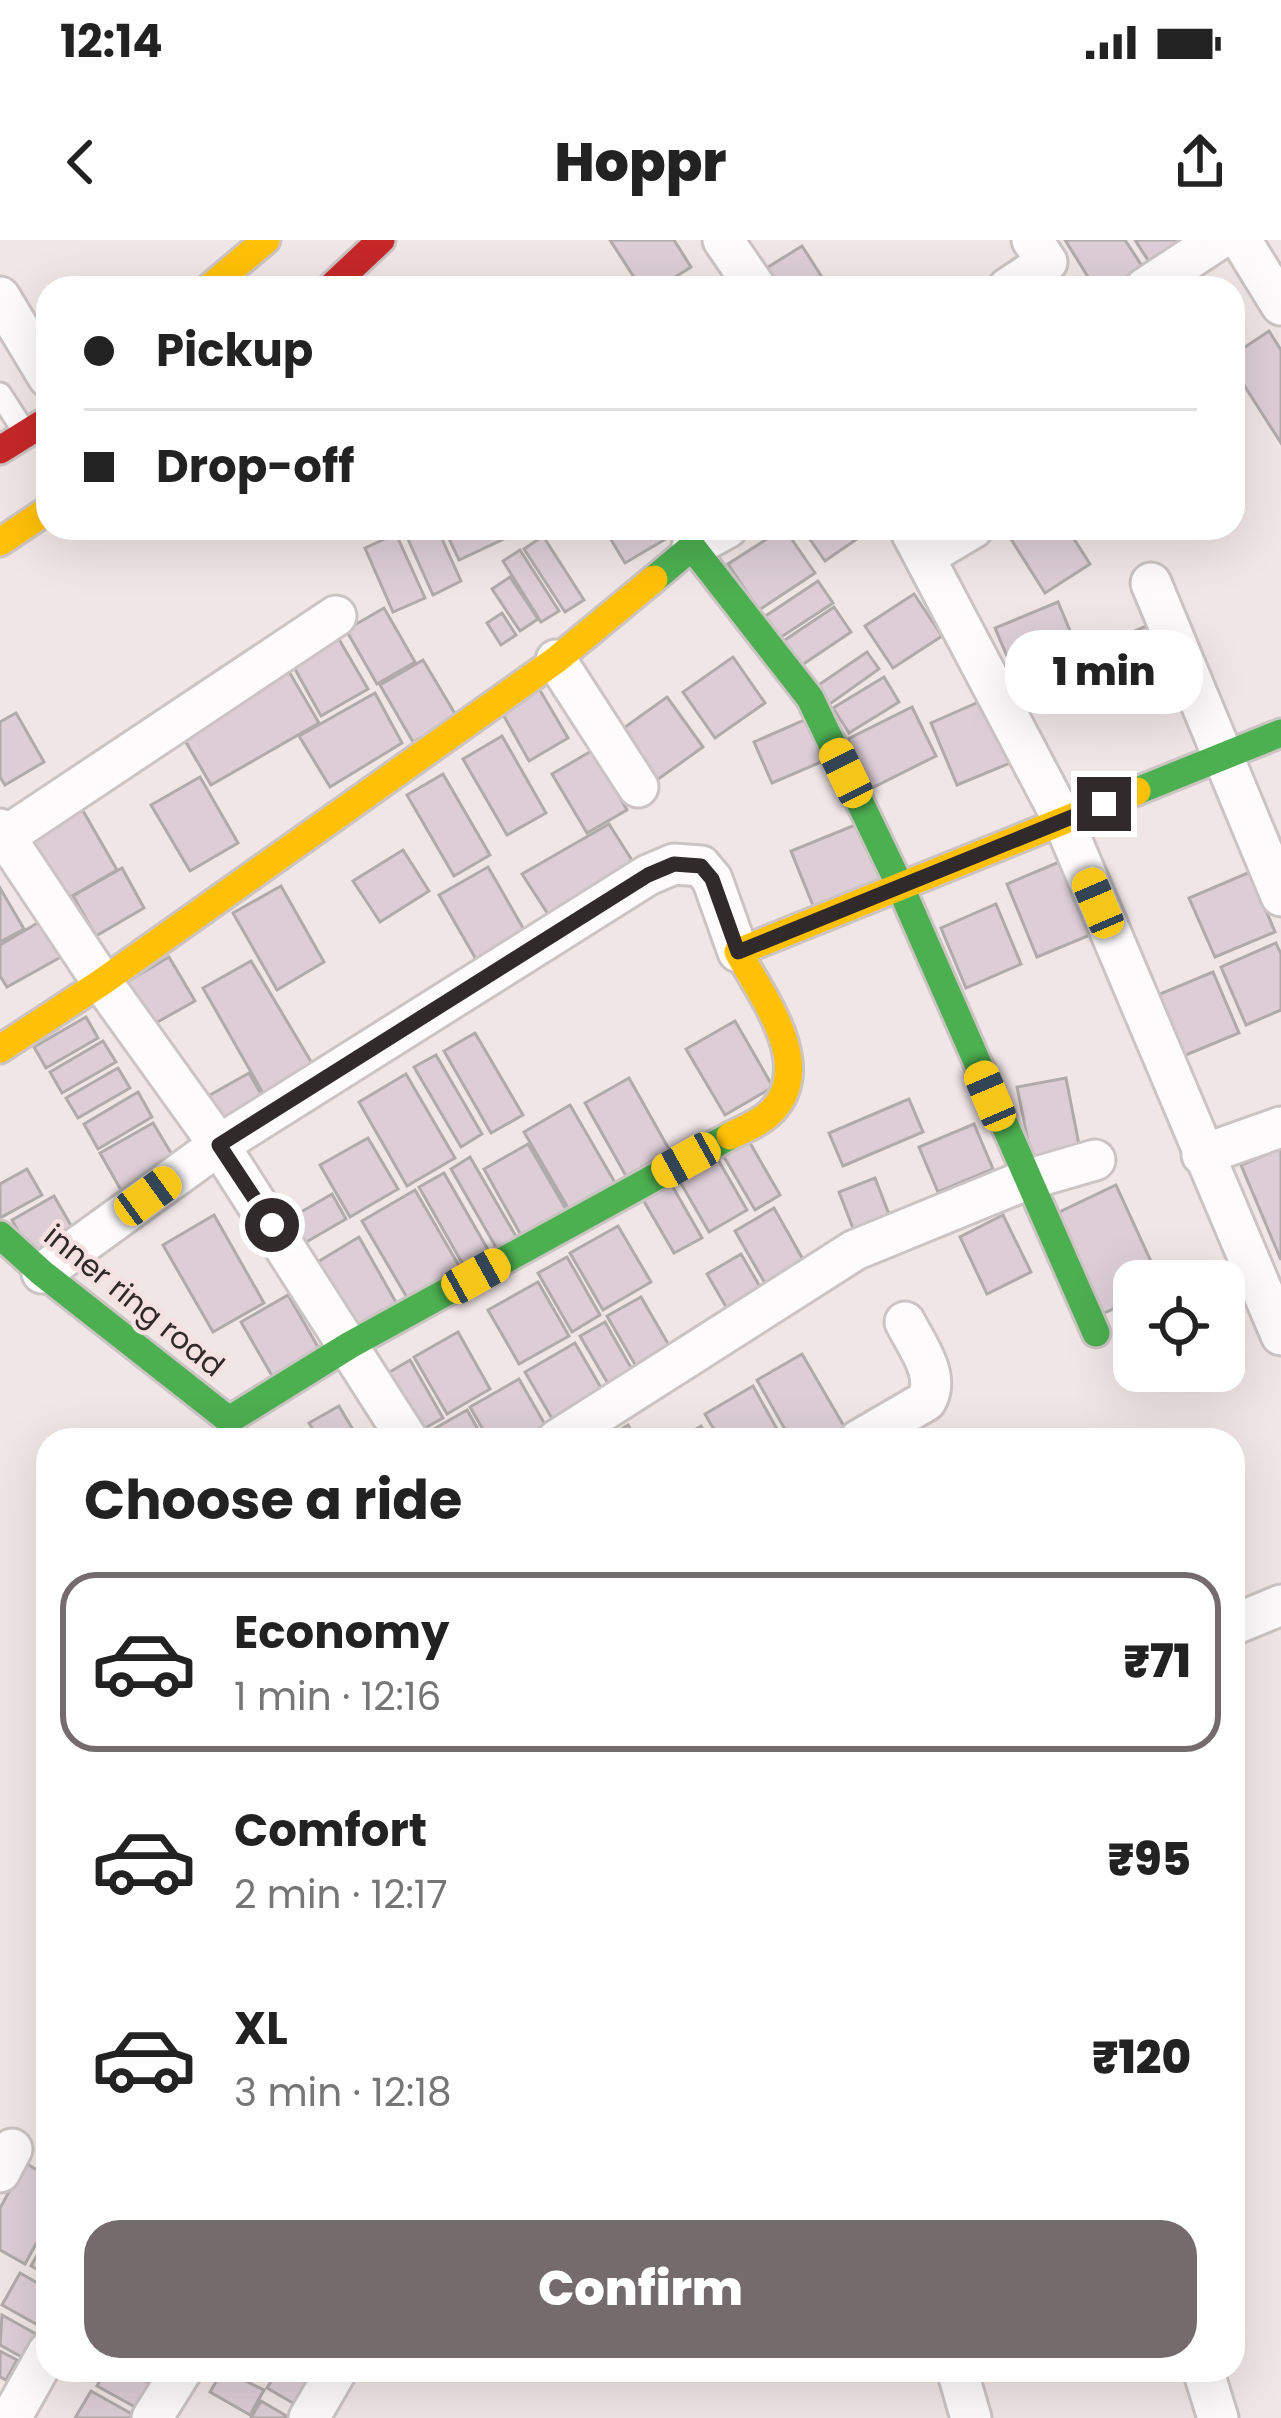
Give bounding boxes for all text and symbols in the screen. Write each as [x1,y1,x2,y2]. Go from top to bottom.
text: 12:14 [60,10,163,73]
text: Hoppr [554,124,727,200]
icon: back [48,129,114,195]
icon: share [1167,129,1233,195]
text: Pickup [156,319,313,382]
text: Drop-off [156,435,354,498]
callout: 1 min [1005,630,1203,714]
text: 1 min [1053,644,1155,699]
car [814,733,878,813]
route end [1077,777,1131,831]
car [1067,863,1129,943]
car [959,1056,1021,1136]
car [646,1127,726,1193]
car [108,1160,188,1232]
route start [245,1198,299,1252]
street label: inner ring road [35,1214,234,1387]
car [436,1243,516,1309]
map controls [1113,1260,1245,1392]
button: locate [1113,1260,1245,1392]
text: Choose a ride [84,1462,462,1538]
text: Economy [234,1601,449,1664]
icon: car [90,1608,198,1716]
text: ₹71 [1124,1630,1191,1693]
text: 1 min · 12:16 [234,1669,441,1724]
text: Comfort [234,1799,427,1862]
icon: car [90,1806,198,1914]
text: ₹95 [1108,1828,1191,1891]
text: 2 min · 12:17 [234,1867,448,1922]
text: XL [234,1997,288,2060]
icon: car [90,2004,198,2112]
text: ₹120 [1092,2026,1191,2089]
text: 3 min · 12:18 [234,2065,452,2120]
button: Confirm [84,2220,1197,2358]

